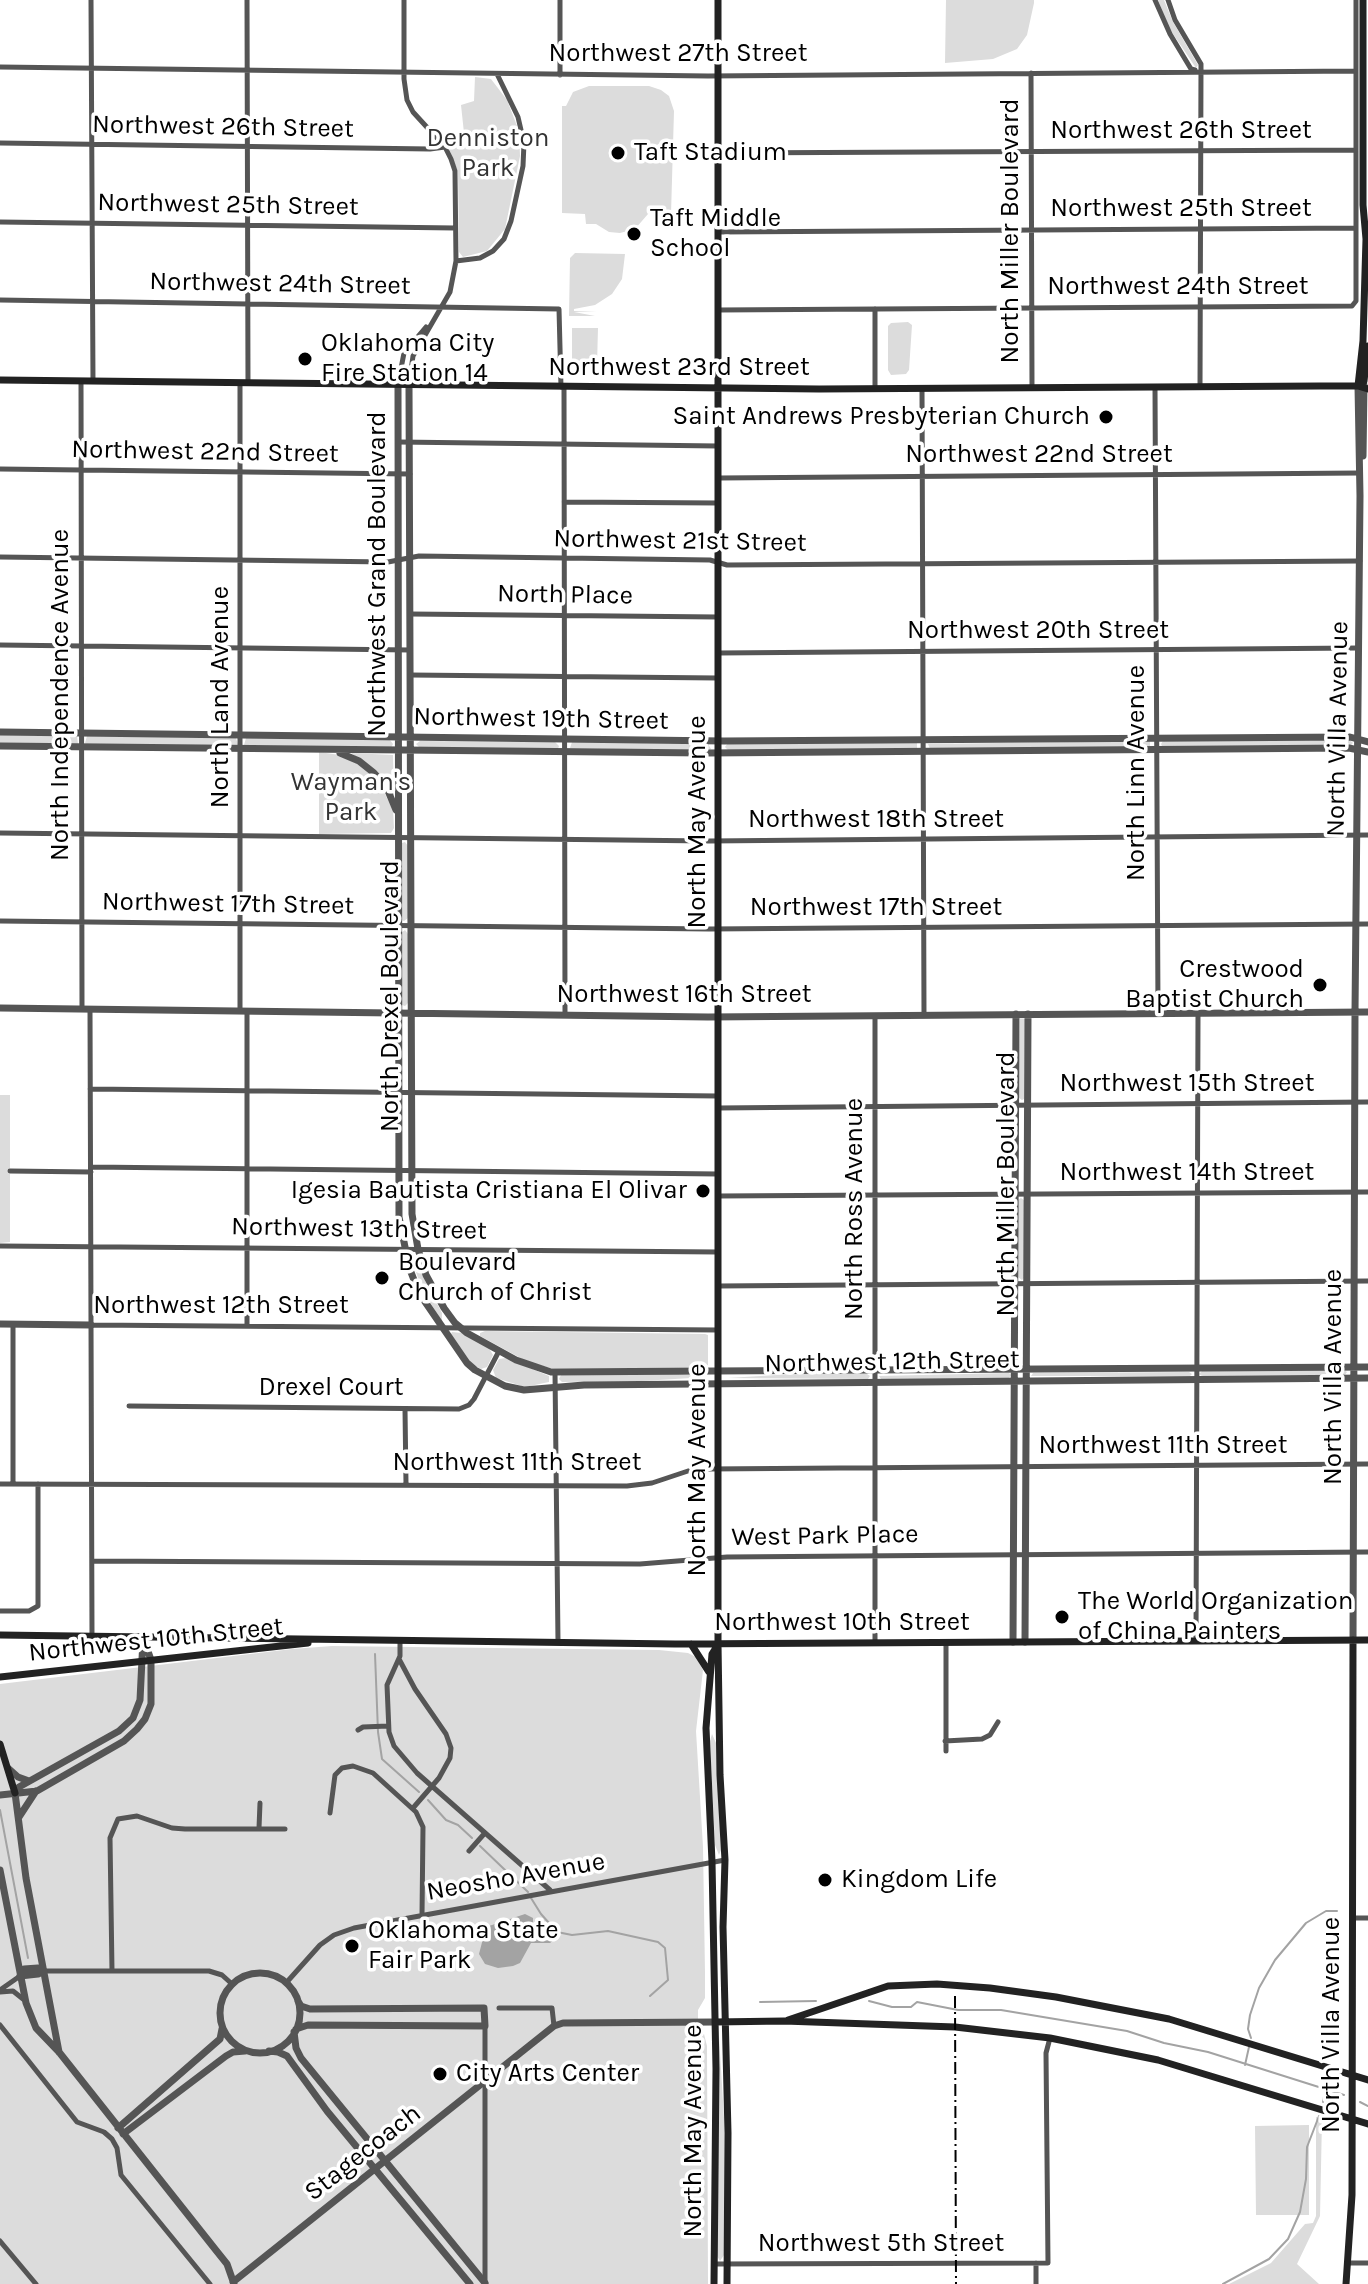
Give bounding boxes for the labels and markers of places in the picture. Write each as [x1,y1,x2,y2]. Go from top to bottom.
place label: Taft Stadium [634,137,787,169]
marker: Taft Stadium [609,144,627,162]
place label: Taft Middle School [650,203,781,264]
marker: Taft Middle School [625,225,643,243]
place label: Oklahoma City Fire Station 14 [321,328,494,390]
marker: Oklahoma City Fire Station 14 [296,350,314,368]
place label: Saint Andrews Presbyterian Church [672,401,1090,433]
marker: Saint Andrews Presbyterian Church [1097,408,1115,426]
place label: Crestwood Baptist Church [1125,954,1304,1016]
marker: Crestwood Baptist Church [1311,976,1329,994]
place label: Igesia Bautista Cristiana El Olivar [291,1175,687,1207]
marker: Igesia Bautista Cristiana El Olivar [694,1182,712,1200]
place label: Boulevard Church of Christ [398,1247,592,1308]
marker: Boulevard Church of Christ [373,1269,391,1287]
place label: The World Organization of China Painters [1078,1586,1353,1648]
marker: The World Organization of China Painters [1053,1608,1071,1626]
place label: Kingdom Life [841,1864,997,1896]
marker: Kingdom Life [816,1871,834,1889]
place label: Oklahoma State Fair Park [368,1915,559,1976]
marker: Oklahoma State Fair Park [343,1937,361,1955]
place label: City Arts Center [456,2058,639,2090]
marker: City Arts Center [431,2065,449,2083]

